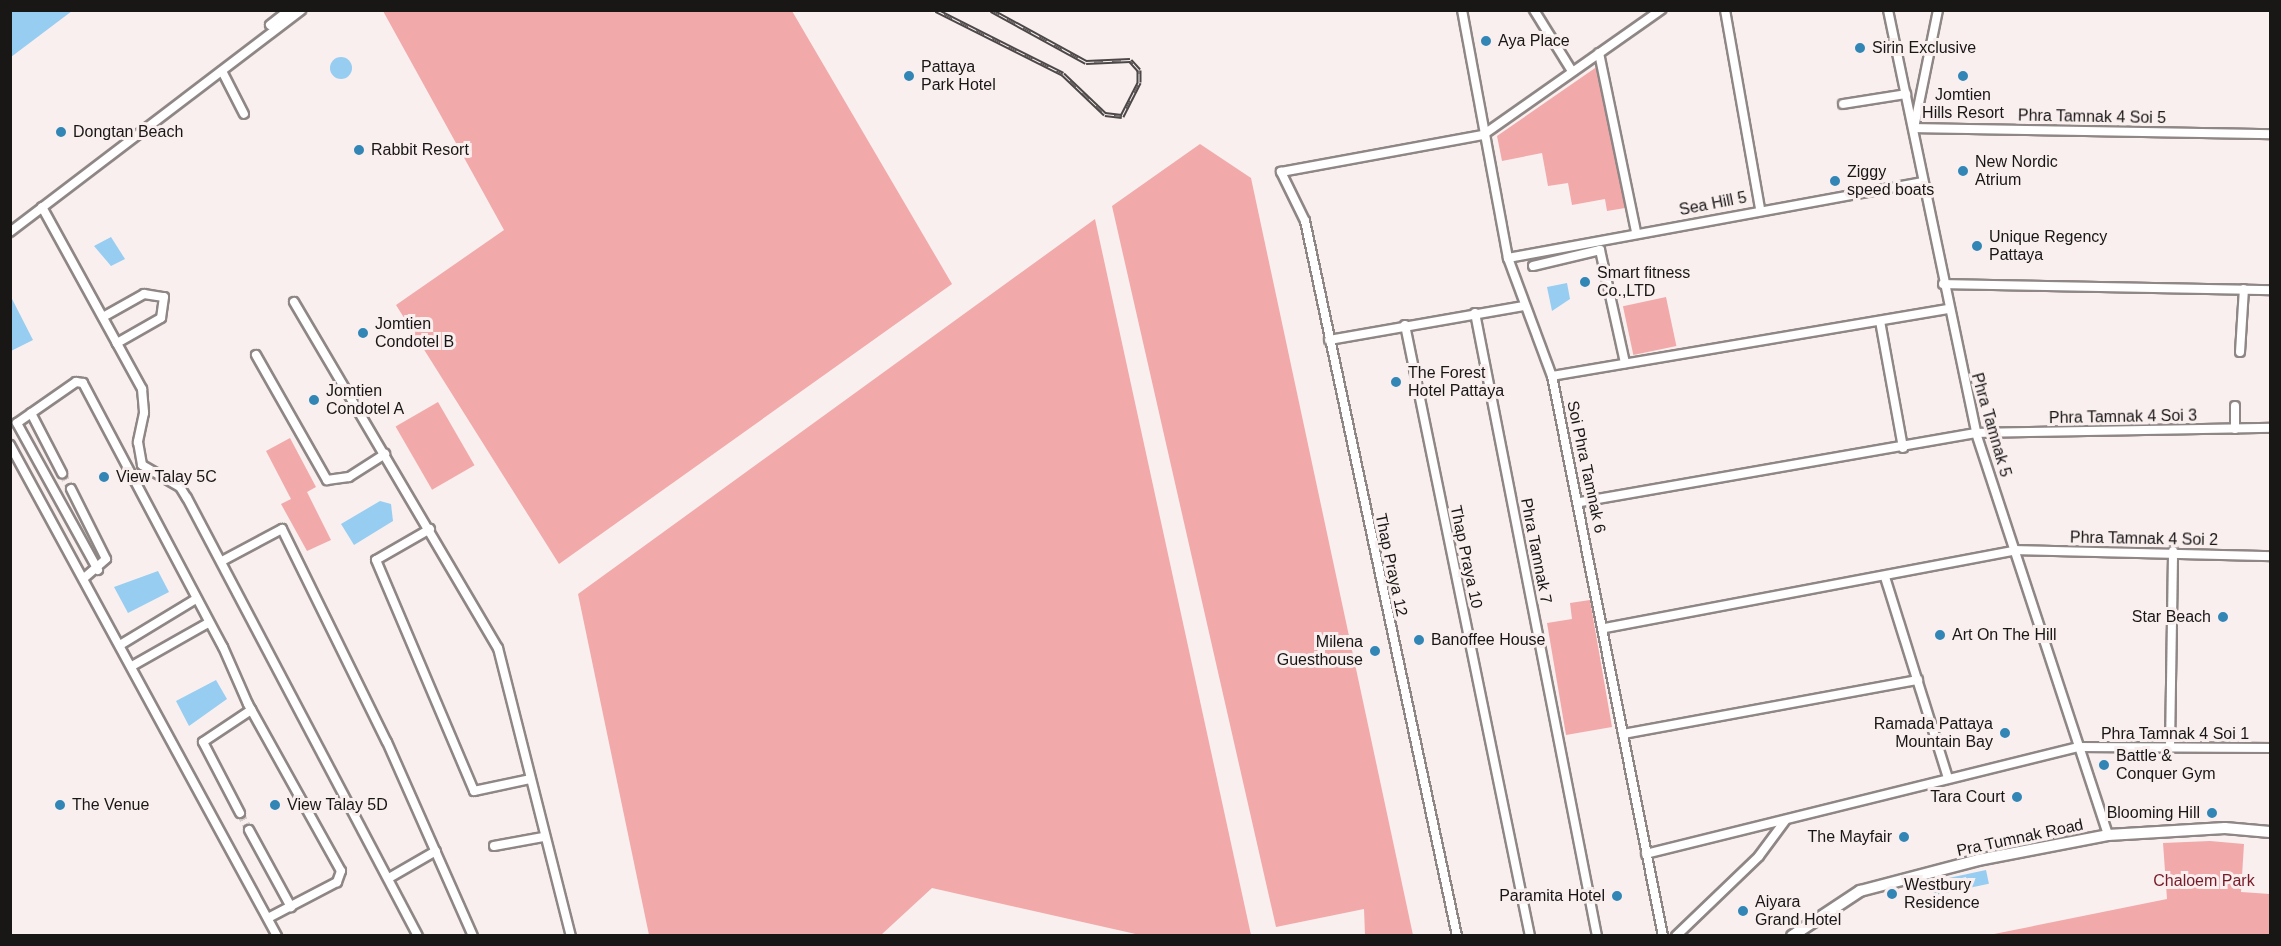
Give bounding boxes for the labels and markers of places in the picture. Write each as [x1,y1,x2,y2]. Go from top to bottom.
place label: Aya Place [1498,31,1570,51]
marker: Aya Place [1479,34,1493,48]
place label: Sirin Exclusive [1872,38,1976,58]
marker: Sirin Exclusive [1853,41,1867,55]
place label: Pattaya Park Hotel [921,57,996,95]
marker: Pattaya Park Hotel [902,69,916,83]
marker: Jomtien Hills Resort [1956,69,1970,83]
place label: Jomtien Hills Resort [1922,85,2004,123]
place label: Dongtan Beach [73,122,183,142]
marker: Dongtan Beach [54,125,68,139]
place label: Rabbit Resort [371,140,469,160]
marker: Rabbit Resort [352,143,366,157]
place label: New Nordic Atrium [1975,152,2058,190]
place label: Ziggy speed boats [1847,162,1934,200]
marker: New Nordic Atrium [1956,164,1970,178]
marker: Ziggy speed boats [1828,174,1842,188]
place label: Unique Regency Pattaya [1989,227,2107,265]
marker: Unique Regency Pattaya [1970,239,1984,253]
place label: Smart fitness Co.,LTD [1597,263,1690,301]
marker: Smart fitness Co.,LTD [1578,275,1592,289]
place label: Jomtien Condotel B [375,314,454,352]
marker: Jomtien Condotel B [356,326,370,340]
place label: The Forest Hotel Pattaya [1408,363,1504,401]
marker: The Forest Hotel Pattaya [1389,375,1403,389]
place label: Jomtien Condotel A [326,381,405,419]
marker: Jomtien Condotel A [307,393,321,407]
place label: View Talay 5C [116,467,217,487]
marker: View Talay 5C [97,470,111,484]
place label: Star Beach [2132,607,2211,627]
marker: Star Beach [2216,610,2230,624]
place label: Art On The Hill [1952,625,2057,645]
marker: Art On The Hill [1933,628,1947,642]
place label: Banoffee House [1431,630,1545,650]
place label: Milena Guesthouse [1277,632,1363,670]
marker: Banoffee House [1412,633,1426,647]
marker: Milena Guesthouse [1368,644,1382,658]
place label: Ramada Pattaya Mountain Bay [1874,714,1993,752]
marker: Ramada Pattaya Mountain Bay [1998,726,2012,740]
place label: Battle & Conquer Gym [2116,746,2216,784]
marker: Battle & Conquer Gym [2097,758,2111,772]
place label: Tara Court [1930,787,2005,807]
marker: Tara Court [2010,790,2024,804]
place label: The Venue [72,795,149,815]
place label: View Talay 5D [287,795,388,815]
marker: The Venue [53,798,67,812]
marker: View Talay 5D [268,798,282,812]
place label: Blooming Hill [2107,803,2200,823]
marker: Blooming Hill [2205,806,2219,820]
place label: The Mayfair [1808,827,1892,847]
marker: The Mayfair [1897,830,1911,844]
place label: Westbury Residence [1904,875,1980,913]
place label: Paramita Hotel [1499,886,1605,906]
marker: Westbury Residence [1885,887,1899,901]
marker: Paramita Hotel [1610,889,1624,903]
place label: Aiyara Grand Hotel [1755,892,1841,930]
marker: Aiyara Grand Hotel [1736,904,1750,918]

